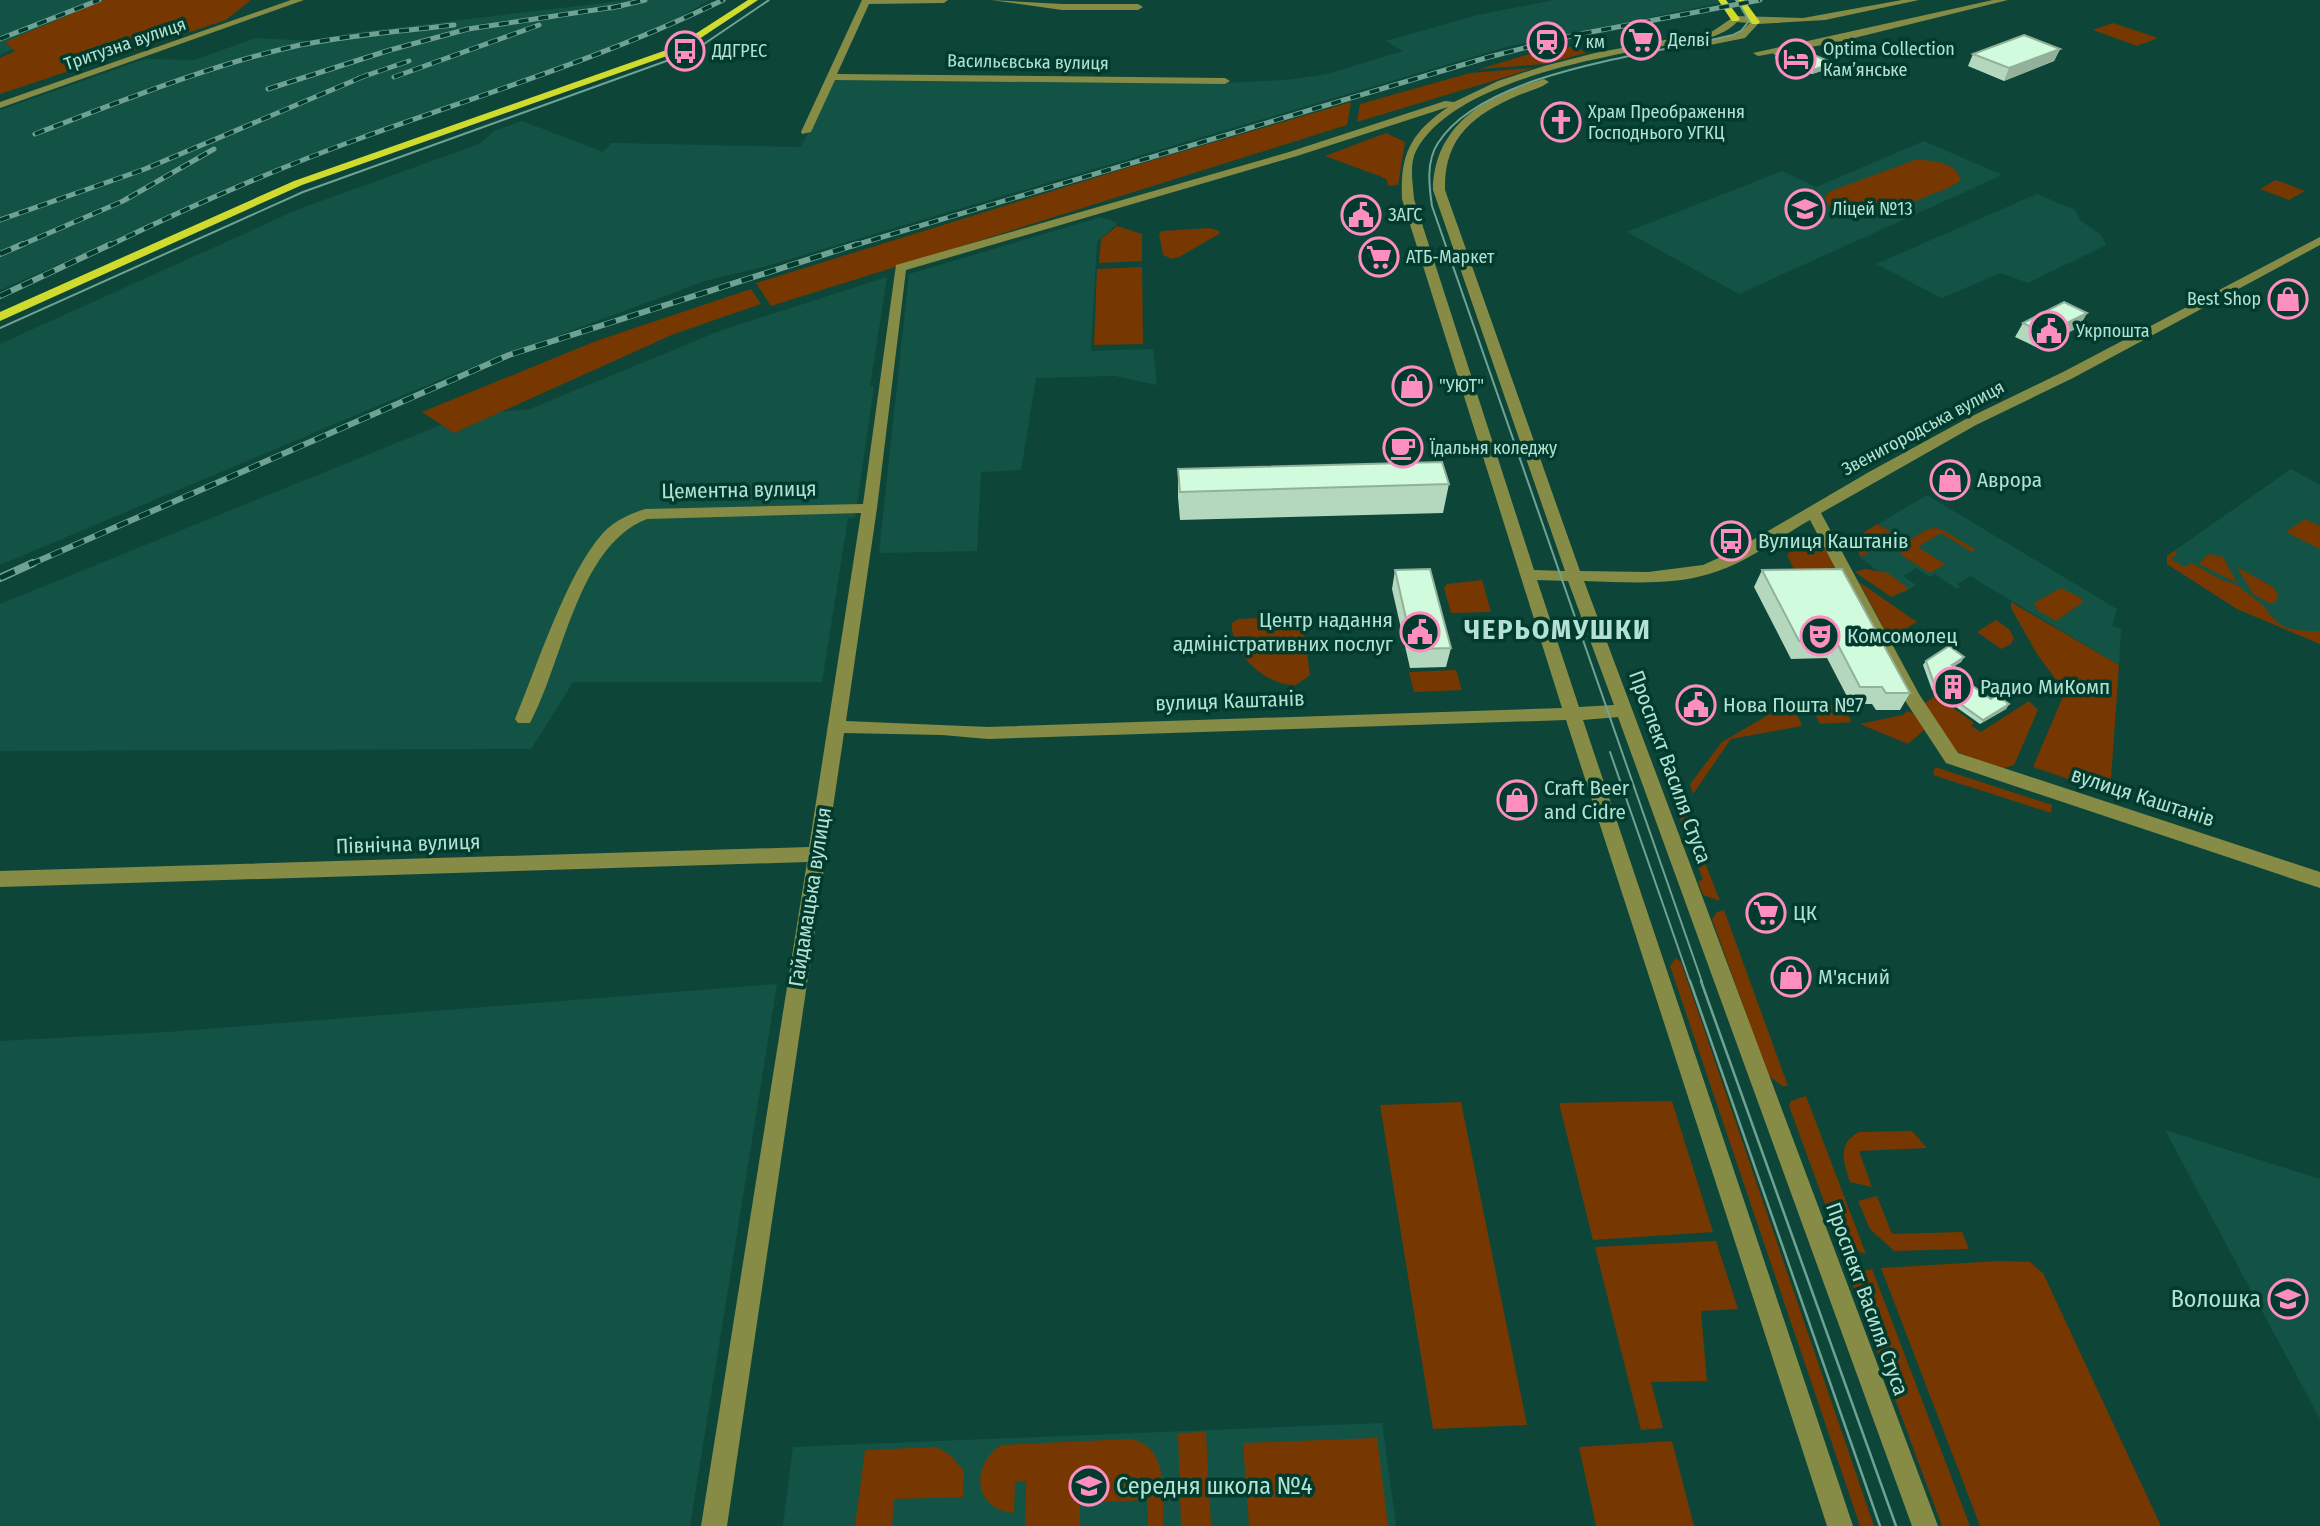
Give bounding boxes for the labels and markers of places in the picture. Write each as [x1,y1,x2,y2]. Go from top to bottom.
supermarket icon: Делві [1620,19,1662,61]
station icon: 7 км [1526,21,1568,63]
place label: Делві [1667,29,1710,51]
bus stop icon: ДДГРЕС [664,30,706,72]
place label: 7 км [1574,31,1605,53]
hotel icon: Optima Collection Кам’янське [1775,38,1817,80]
place label: Optima Collection Кам’янське [1823,38,1955,81]
place label: ДДГРЕС [711,40,767,62]
church icon: Храм Преображення Господнього УГКЦ [1540,101,1582,143]
place label: Храм Преображення Господнього УГКЦ [1588,101,1745,144]
school or university icon: Ліцей №13 [1784,188,1826,230]
public building icon: ЗАГС [1340,194,1382,236]
place label: Ліцей №13 [1832,198,1913,220]
place label: ЗАГС [1388,204,1422,226]
supermarket icon: АТБ-Маркет [1358,236,1400,278]
place label: АТБ-Маркет [1406,246,1495,268]
shop icon: Best Shop [2267,278,2309,320]
place label: Best Shop [2187,288,2261,310]
public building icon: Укрпошта [2028,310,2070,352]
place label: Укрпошта [2075,320,2150,342]
shop icon: "УЮТ" [1391,365,1433,407]
place label: "УЮТ" [1439,375,1484,397]
cafe icon: Їдальня коледжу [1382,427,1424,469]
place label: Їдальня коледжу [1429,437,1557,459]
shop icon: Аврора [1929,459,1971,501]
place label: Аврора [1977,467,2042,493]
bus stop icon: Вулиця Каштанів [1710,520,1752,562]
place label: Вулиця Каштанів [1758,528,1909,554]
place label: Центр надання адміністративних послуг [1173,607,1394,657]
public building icon: Центр надання адміністративних послуг [1399,611,1441,653]
theatre icon: Комсомолец [1799,615,1841,657]
place label: Комсомолец [1847,623,1957,649]
building icon: Радио МиКомп [1932,666,1974,708]
place label: Радио МиКомп [1980,674,2110,700]
public building icon: Нова Пошта №7 [1675,684,1717,726]
place label: Нова Пошта №7 [1723,692,1864,718]
place label: Craft Beer and Cidre [1544,775,1630,825]
shop icon: Craft Beer and Cidre [1496,779,1538,821]
supermarket icon: ЦК [1745,892,1787,934]
place label: ЦК [1793,900,1818,926]
shop icon: М'ясний [1770,956,1812,998]
place label: М'ясний [1818,964,1890,990]
school or university icon: Волошка [2267,1278,2309,1320]
place label: Волошка [2171,1285,2261,1313]
school or university icon: Середня школа №4 [1068,1465,1110,1507]
place label: Середня школа №4 [1116,1472,1312,1500]

